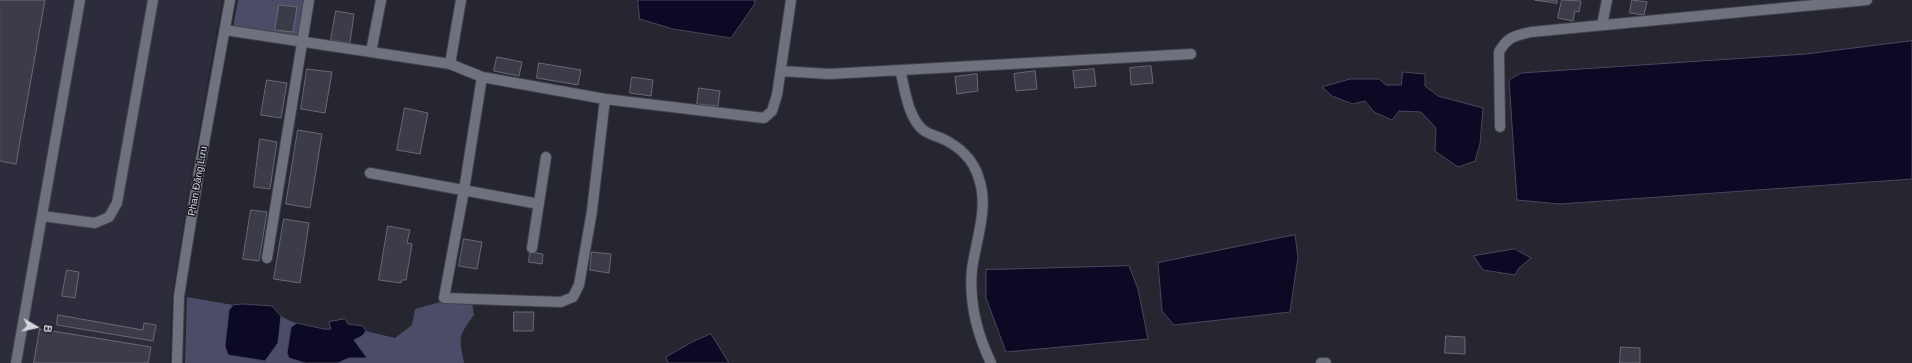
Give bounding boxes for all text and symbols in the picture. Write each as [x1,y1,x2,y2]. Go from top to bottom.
street label: Phan Đăng Lưu [186,145,210,217]
north arrow [16,307,56,347]
text: B [41,324,54,334]

